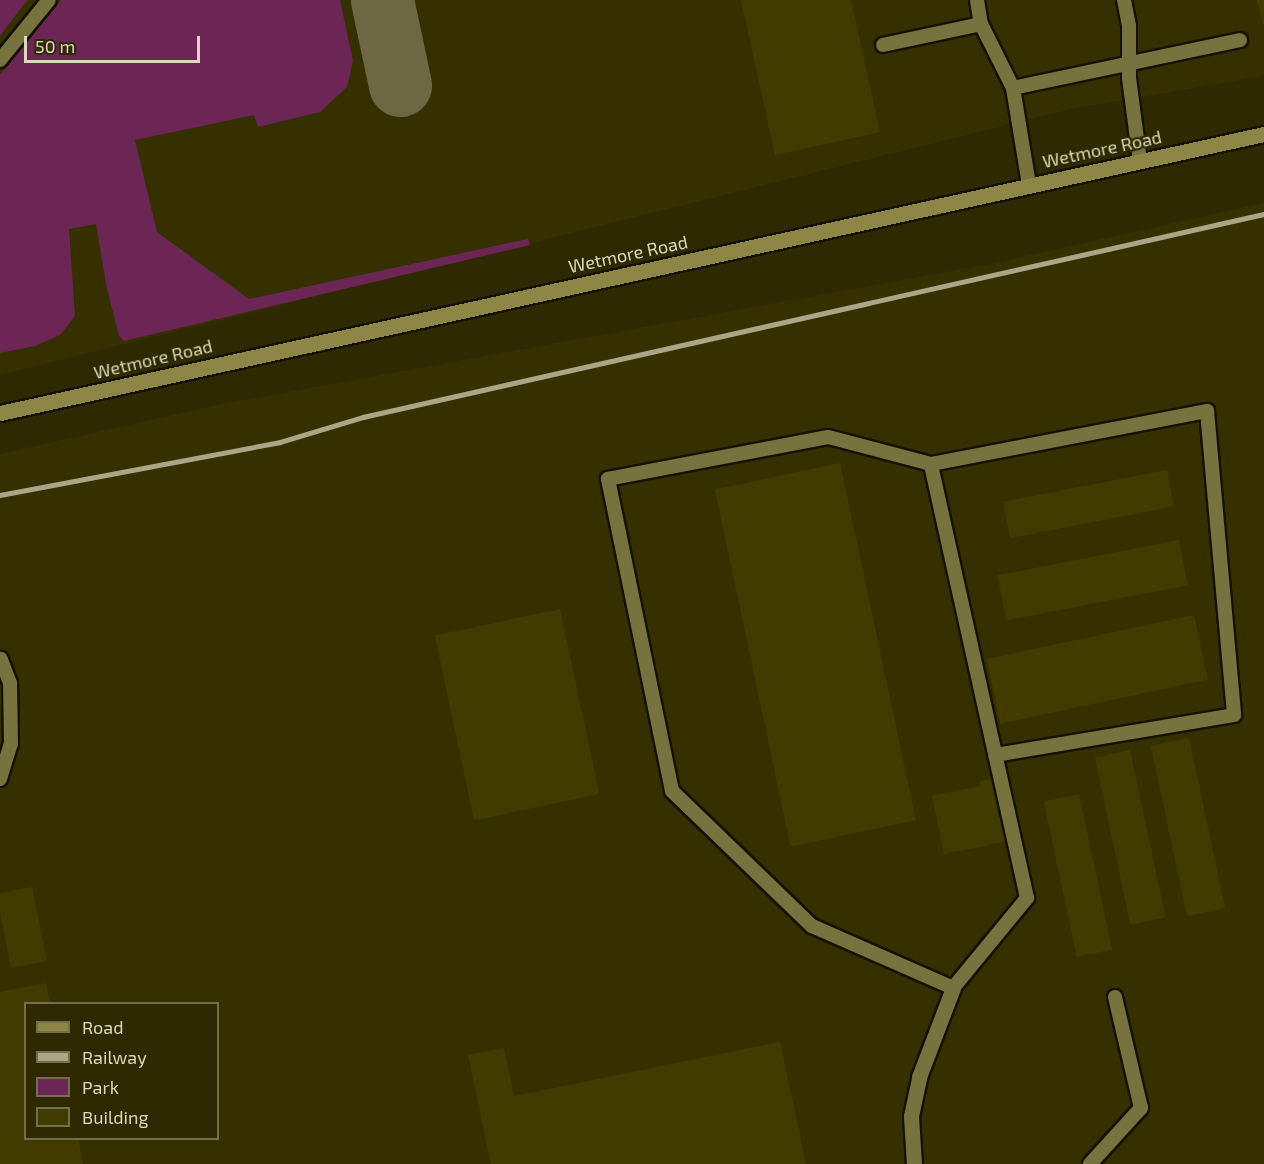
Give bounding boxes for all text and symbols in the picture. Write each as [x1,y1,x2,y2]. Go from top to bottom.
scale bar [27,24,202,62]
text: 50 m [35,35,75,57]
street label: Wetmore Road [1040,126,1164,172]
street label: Wetmore Road [566,231,690,277]
street label: Wetmore Road [91,335,215,383]
legend [24,1002,219,1140]
text: Road [82,1016,123,1038]
text: Railway [82,1046,147,1068]
text: Park [82,1076,119,1098]
text: Building [82,1106,149,1128]

